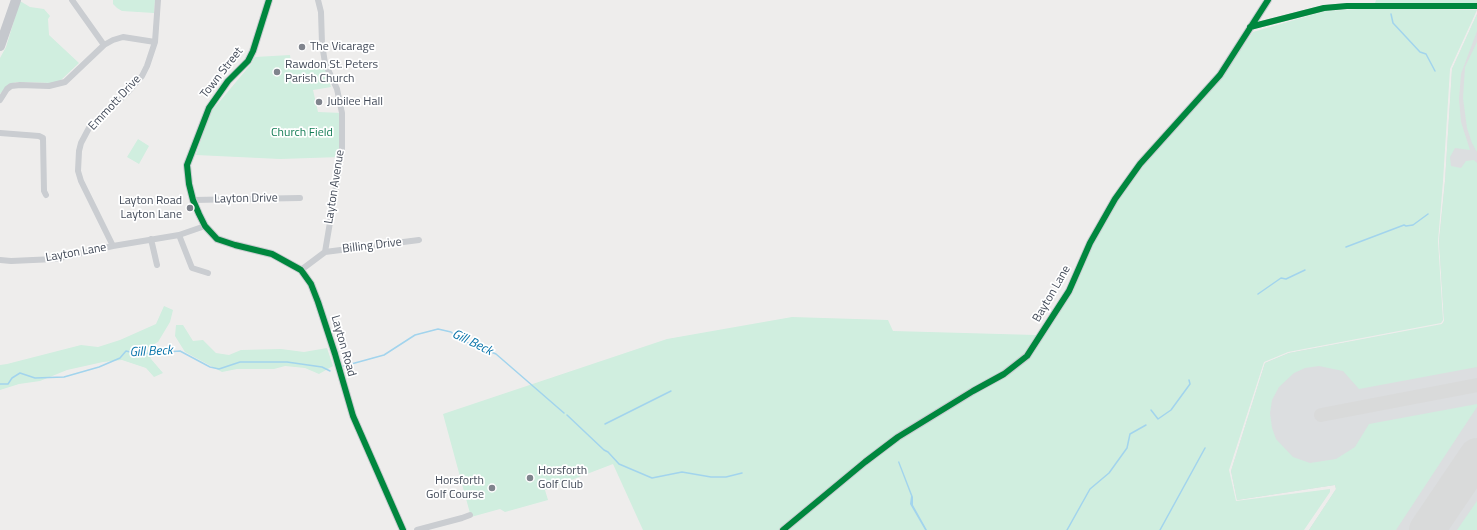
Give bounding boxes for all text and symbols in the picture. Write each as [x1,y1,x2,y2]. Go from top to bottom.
place label: The Vicarage [310,40,375,54]
marker: The Vicarage [297,42,307,52]
street label: Town Street [198,45,246,101]
place label: Rawdon St. Peters Parish Church [285,58,378,86]
marker: Rawdon St. Peters Parish Church [272,67,282,77]
street label: Emmott Drive [86,72,144,134]
place label: Jubilee Hall [327,95,383,109]
marker: Jubilee Hall [314,97,324,107]
park label: Church Field [271,126,333,140]
street label: Layton Avenue [322,149,348,225]
street label: Layton Drive [214,191,278,207]
place label: Layton Road Layton Lane [119,194,182,222]
marker: Layton Road Layton Lane [185,203,195,213]
street label: Billing Drive [342,235,402,257]
street label: Layton Lane [45,241,107,265]
street label: Bayton Lane [1030,263,1074,325]
street label: Layton Road [327,314,359,378]
water label: Gill Beck [449,327,495,359]
water label: Gill Beck [129,343,173,361]
place label: Horsforth Golf Club [538,464,587,492]
marker: Horsforth Golf Club [525,473,535,483]
place label: Horsforth Golf Course [426,474,484,502]
marker: Horsforth Golf Course [487,483,497,493]

